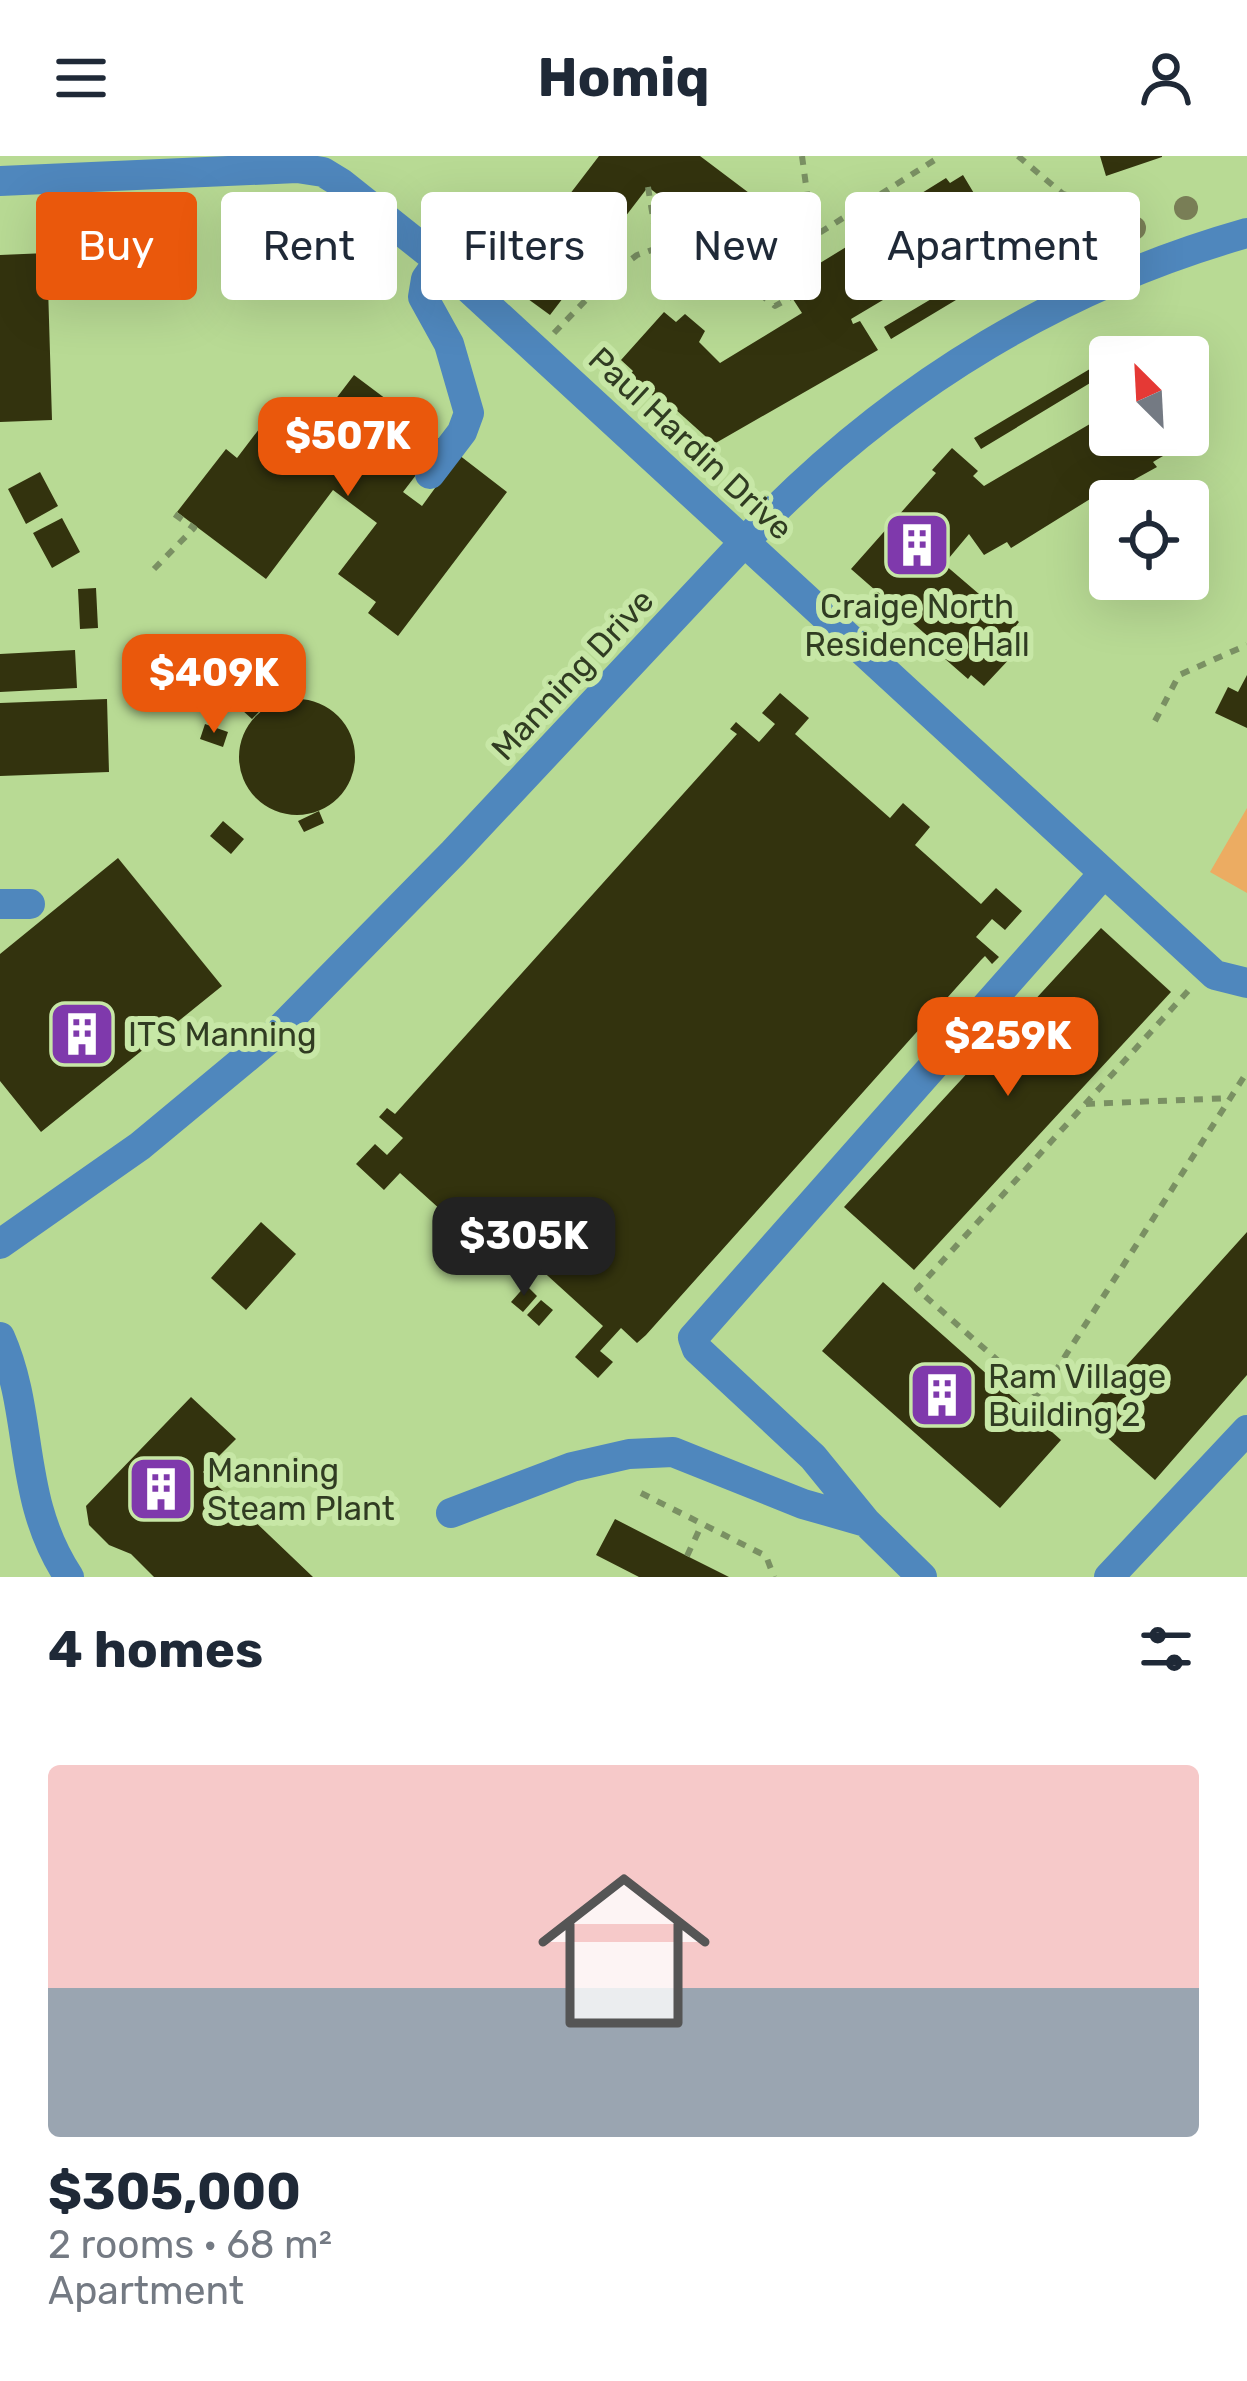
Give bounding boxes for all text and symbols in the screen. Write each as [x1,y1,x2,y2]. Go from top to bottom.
icon: menu [48,45,114,111]
icon: person [1133,45,1199,111]
text: Homiq [537,46,710,110]
chip: Buy [36,192,197,300]
chip: Rent [221,192,397,300]
chip: Filters [421,192,627,300]
chip: New [651,192,821,300]
chip: Apartment [845,192,1140,300]
north arrow [1089,336,1209,456]
map controls [1089,336,1209,600]
street label: Paul Hardin Drive [581,339,801,548]
pin: $507K [264,397,432,499]
text: $507K [285,413,411,459]
button: locate [1089,480,1209,600]
building icon: Craige North Residence Hall [882,510,952,580]
street label: Manning Drive [483,581,662,768]
place label: Craige North Residence Hall [804,587,1030,664]
pin: $409K [130,634,298,736]
text: $409K [149,650,279,696]
pin: $259K [924,997,1092,1099]
building icon: ITS Manning [47,999,117,1069]
text: $259K [944,1013,1072,1059]
place label: ITS Manning [128,1015,317,1054]
pin: $305K [440,1197,608,1299]
text: $305K [459,1213,589,1259]
place label: Ram Village Building 2 [988,1357,1166,1434]
building icon: Ram Village Building 2 [907,1360,977,1430]
place label: Manning Steam Plant [207,1451,395,1528]
building icon: Manning Steam Plant [126,1454,196,1524]
icon: filters [1133,1616,1199,1682]
text: 4 homes [48,1619,263,1680]
icon: home [516,1843,732,2059]
text: $305,000 [48,2161,301,2222]
text: 2 rooms · 68 m² [48,2222,332,2268]
text: Apartment [48,2268,244,2314]

